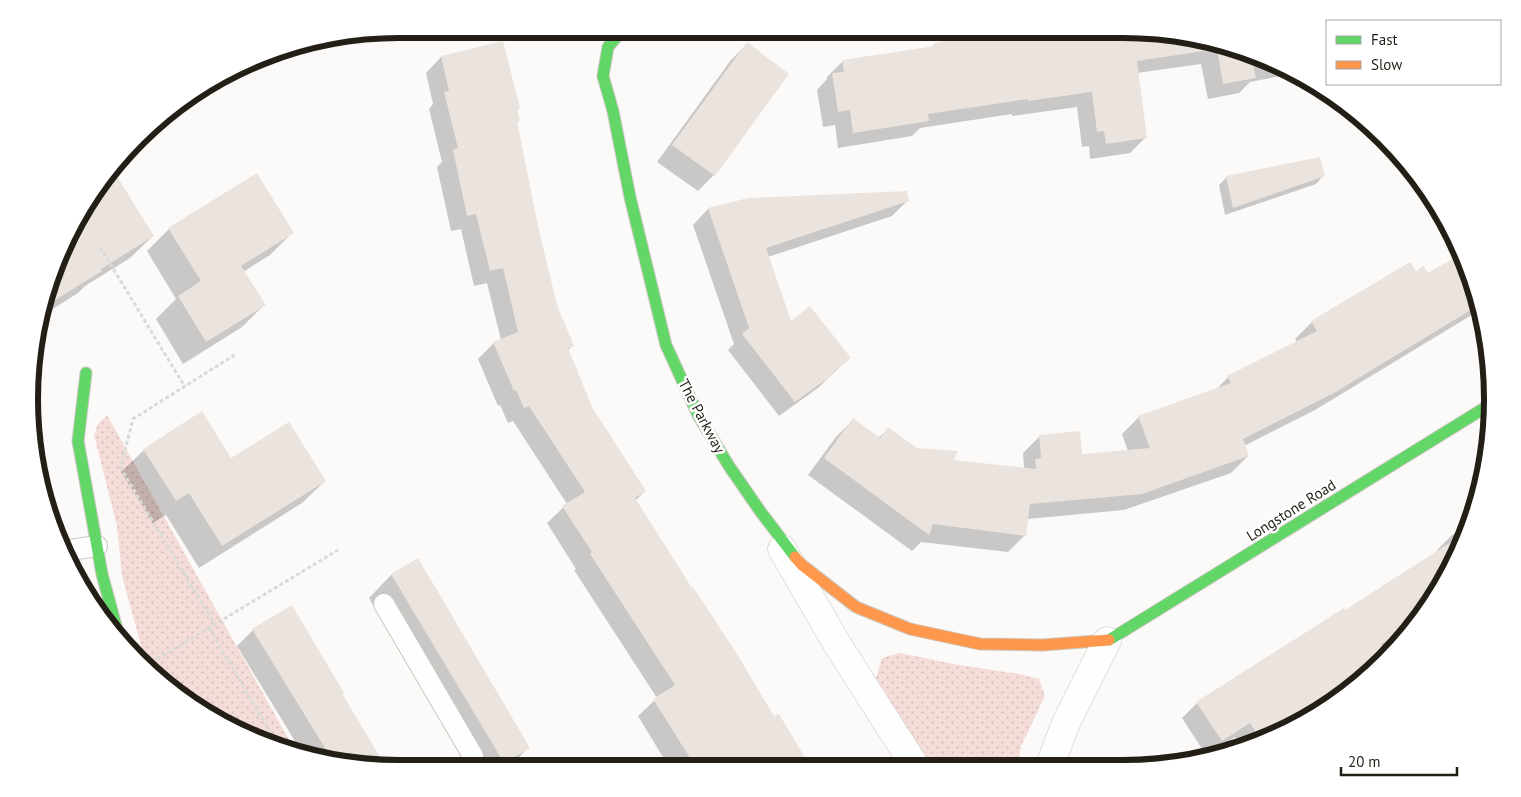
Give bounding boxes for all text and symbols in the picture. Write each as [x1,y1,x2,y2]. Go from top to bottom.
legend [1326,20,1501,85]
text: Fast [1371,30,1398,49]
text: Slow [1371,55,1402,74]
street label: The Parkway [675,376,729,456]
street label: Longstone Road [1243,475,1339,545]
scale bar [1341,744,1457,776]
text: 20 m [1348,752,1381,771]

